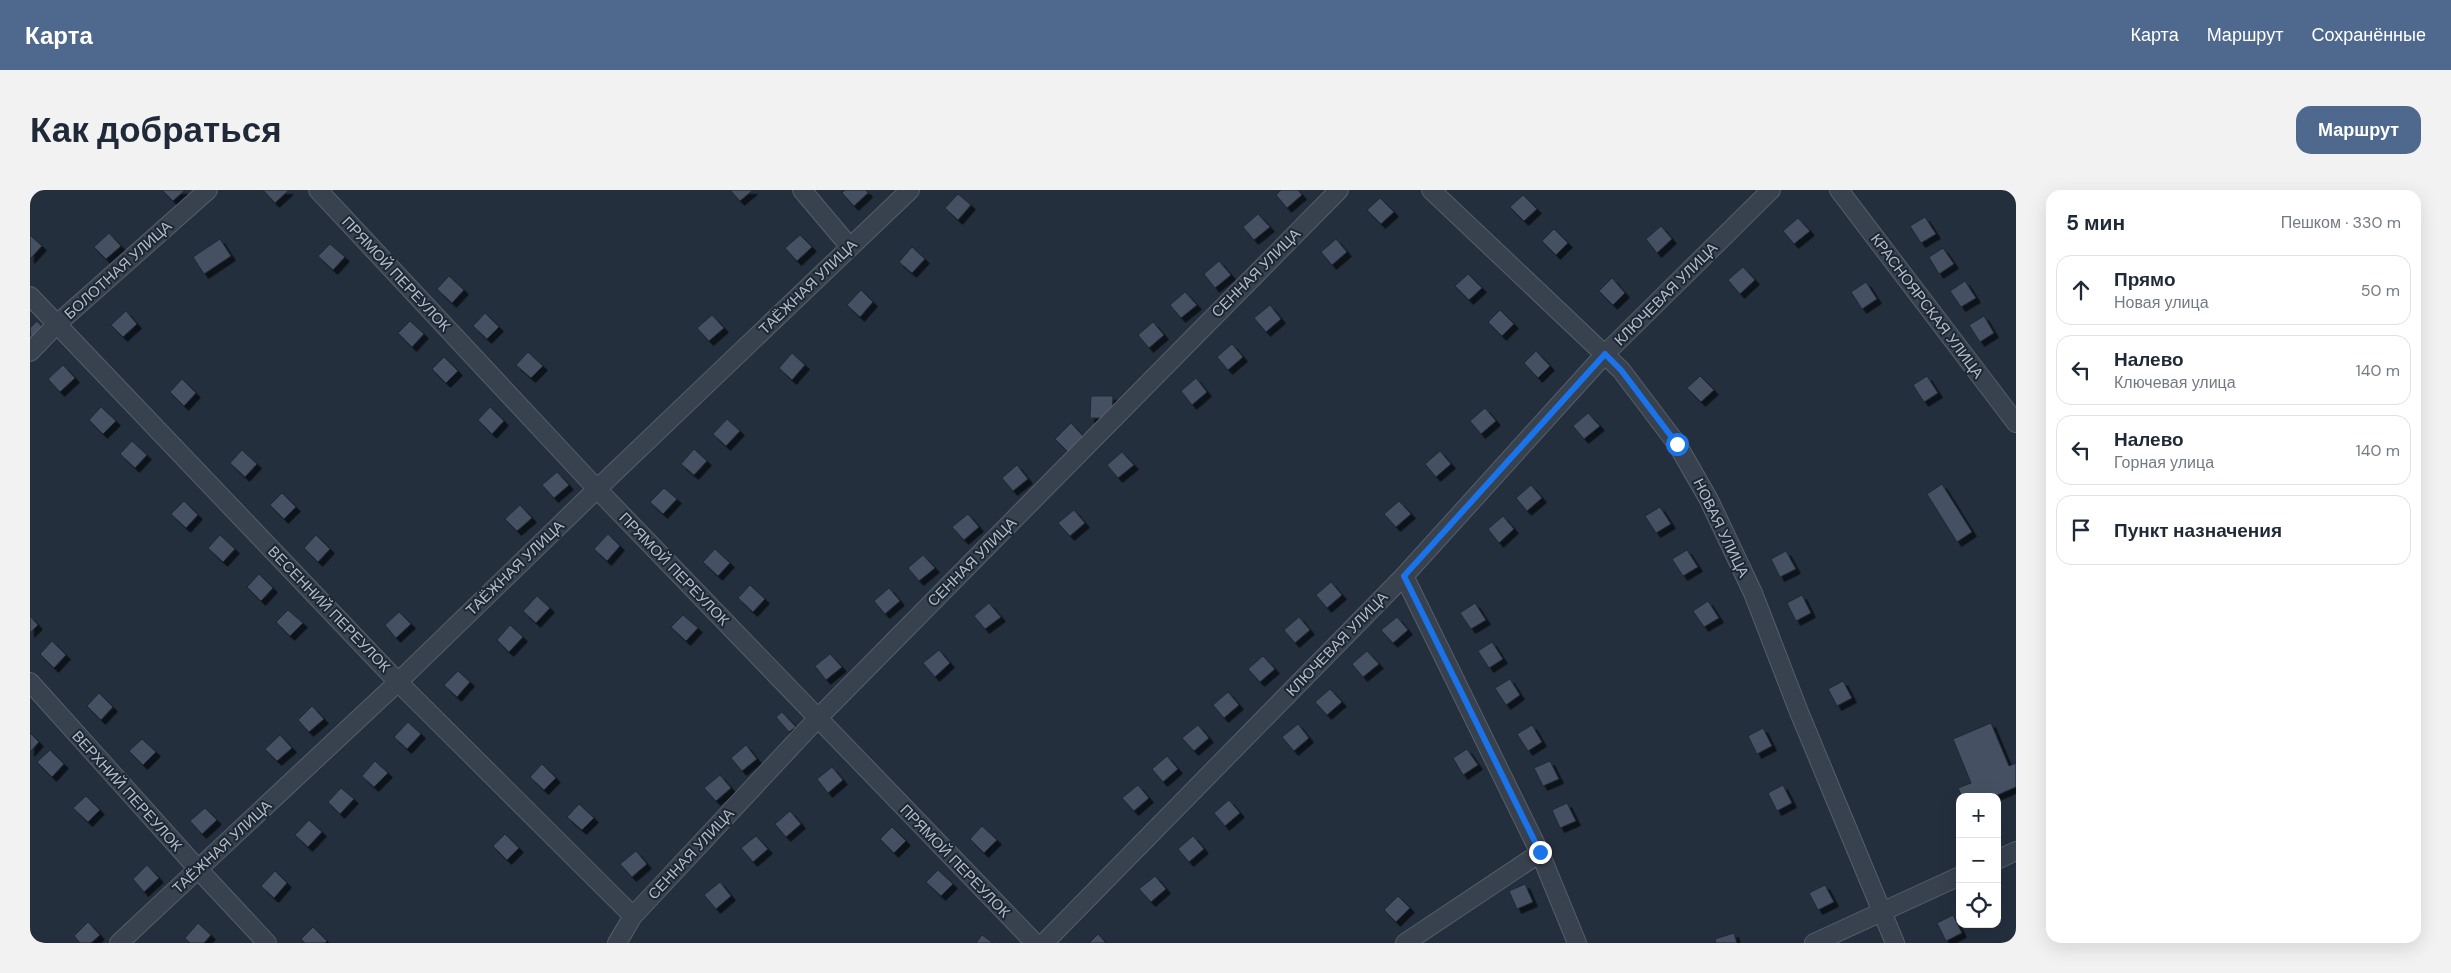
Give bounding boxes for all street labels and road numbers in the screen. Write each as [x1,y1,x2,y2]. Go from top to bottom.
street label: ПРЯМОЙ ПЕРЕУЛОК [337,212,455,336]
street label: БОЛОТНАЯ УЛИЦА [60,216,176,324]
street label: СЕННАЯ УЛИЦА [1207,224,1305,322]
street label: КРАСНОЯРСКАЯ УЛИЦА [1866,230,1988,382]
street label: ТАЁЖНАЯ УЛИЦА [755,235,861,339]
street label: КЛЮЧЕВАЯ УЛИЦА [1610,238,1722,350]
street label: НОВАЯ УЛИЦА [1688,475,1754,581]
street label: ПРЯМОЙ ПЕРЕУЛОК [615,508,734,630]
street label: СЕННАЯ УЛИЦА [923,513,1021,611]
street label: ТАЁЖНАЯ УЛИЦА [462,516,568,620]
street label: ВЕСЕННИЙ ПЕРЕУЛОК [263,542,395,677]
street label: КЛЮЧЕВАЯ УЛИЦА [1282,587,1392,701]
street label: ВЕРХНИЙ ПЕРЕУЛОК [67,726,187,856]
street label: ТАЁЖНАЯ УЛИЦА [168,796,276,898]
street label: ПРЯМОЙ ПЕРЕУЛОК [896,800,1015,922]
street label: СЕННАЯ УЛИЦА [643,804,739,904]

